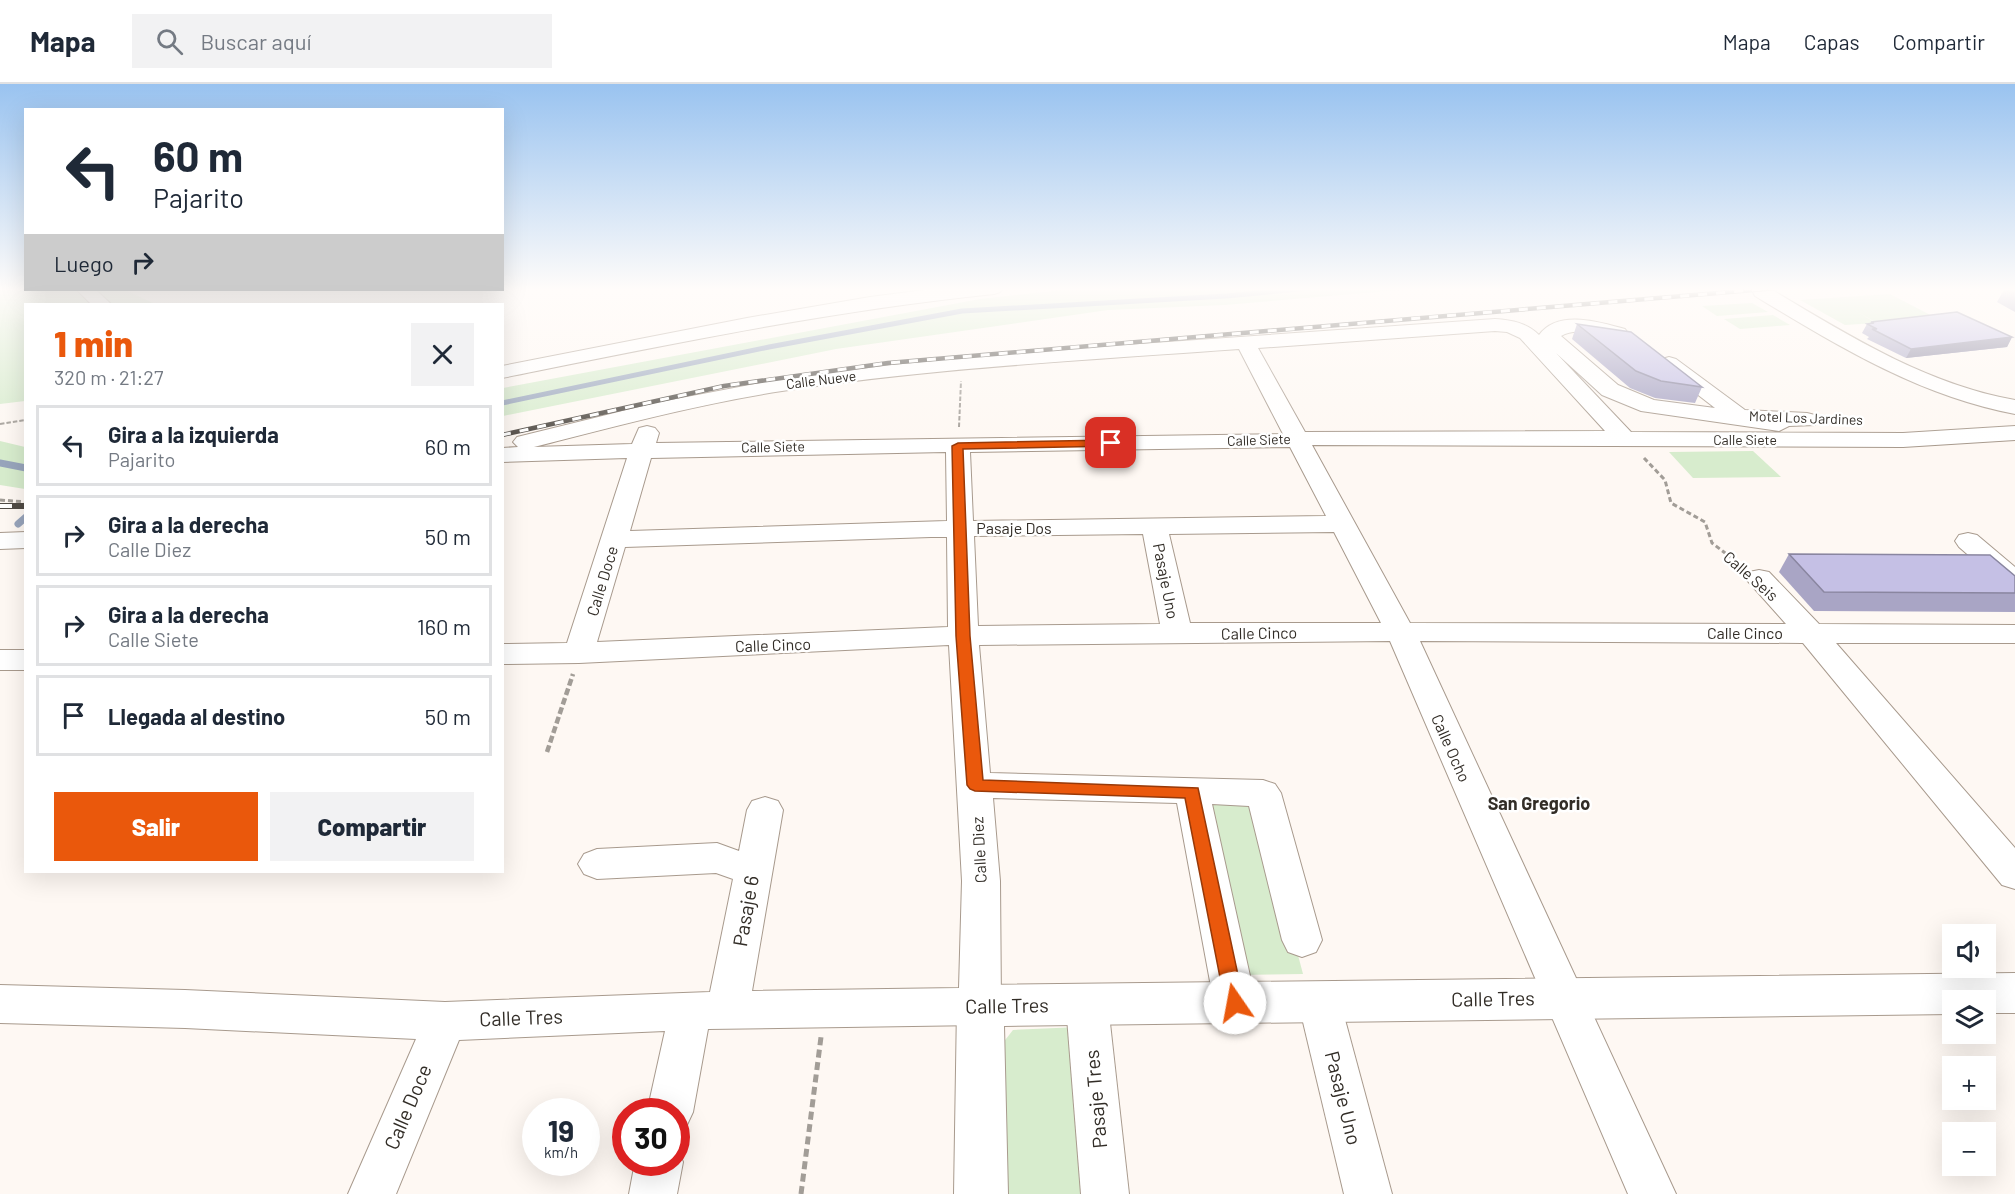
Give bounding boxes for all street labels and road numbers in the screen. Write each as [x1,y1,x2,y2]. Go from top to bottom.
street label: Calle Nueve [785,367,857,392]
street label: Motel Los Jardines [1749,407,1864,428]
street label: Calle Siete [1227,430,1291,449]
street label: Calle Siete [1713,431,1777,448]
street label: Calle Siete [741,437,805,456]
street label: Pasaje Dos [976,518,1052,537]
street label: Pasaje Uno [1150,541,1183,620]
street label: Calle Doce [582,544,621,618]
street label: Calle Seis [1720,547,1783,605]
street label: Calle Cinco [1221,622,1297,643]
street label: Calle Cinco [1707,623,1783,642]
street label: Calle Cinco [735,634,811,655]
street label: Calle Ocho [1428,711,1475,785]
street label: Calle Diez [967,816,990,884]
street label: Pasaje 6 [727,873,763,948]
street label: Calle Tres [1451,985,1535,1011]
street label: Calle Tres [965,992,1049,1018]
street label: Calle Tres [479,1004,563,1030]
street label: Pasaje Uno [1321,1048,1367,1147]
street label: Pasaje Tres [1079,1049,1111,1149]
street label: Calle Doce [378,1060,436,1153]

